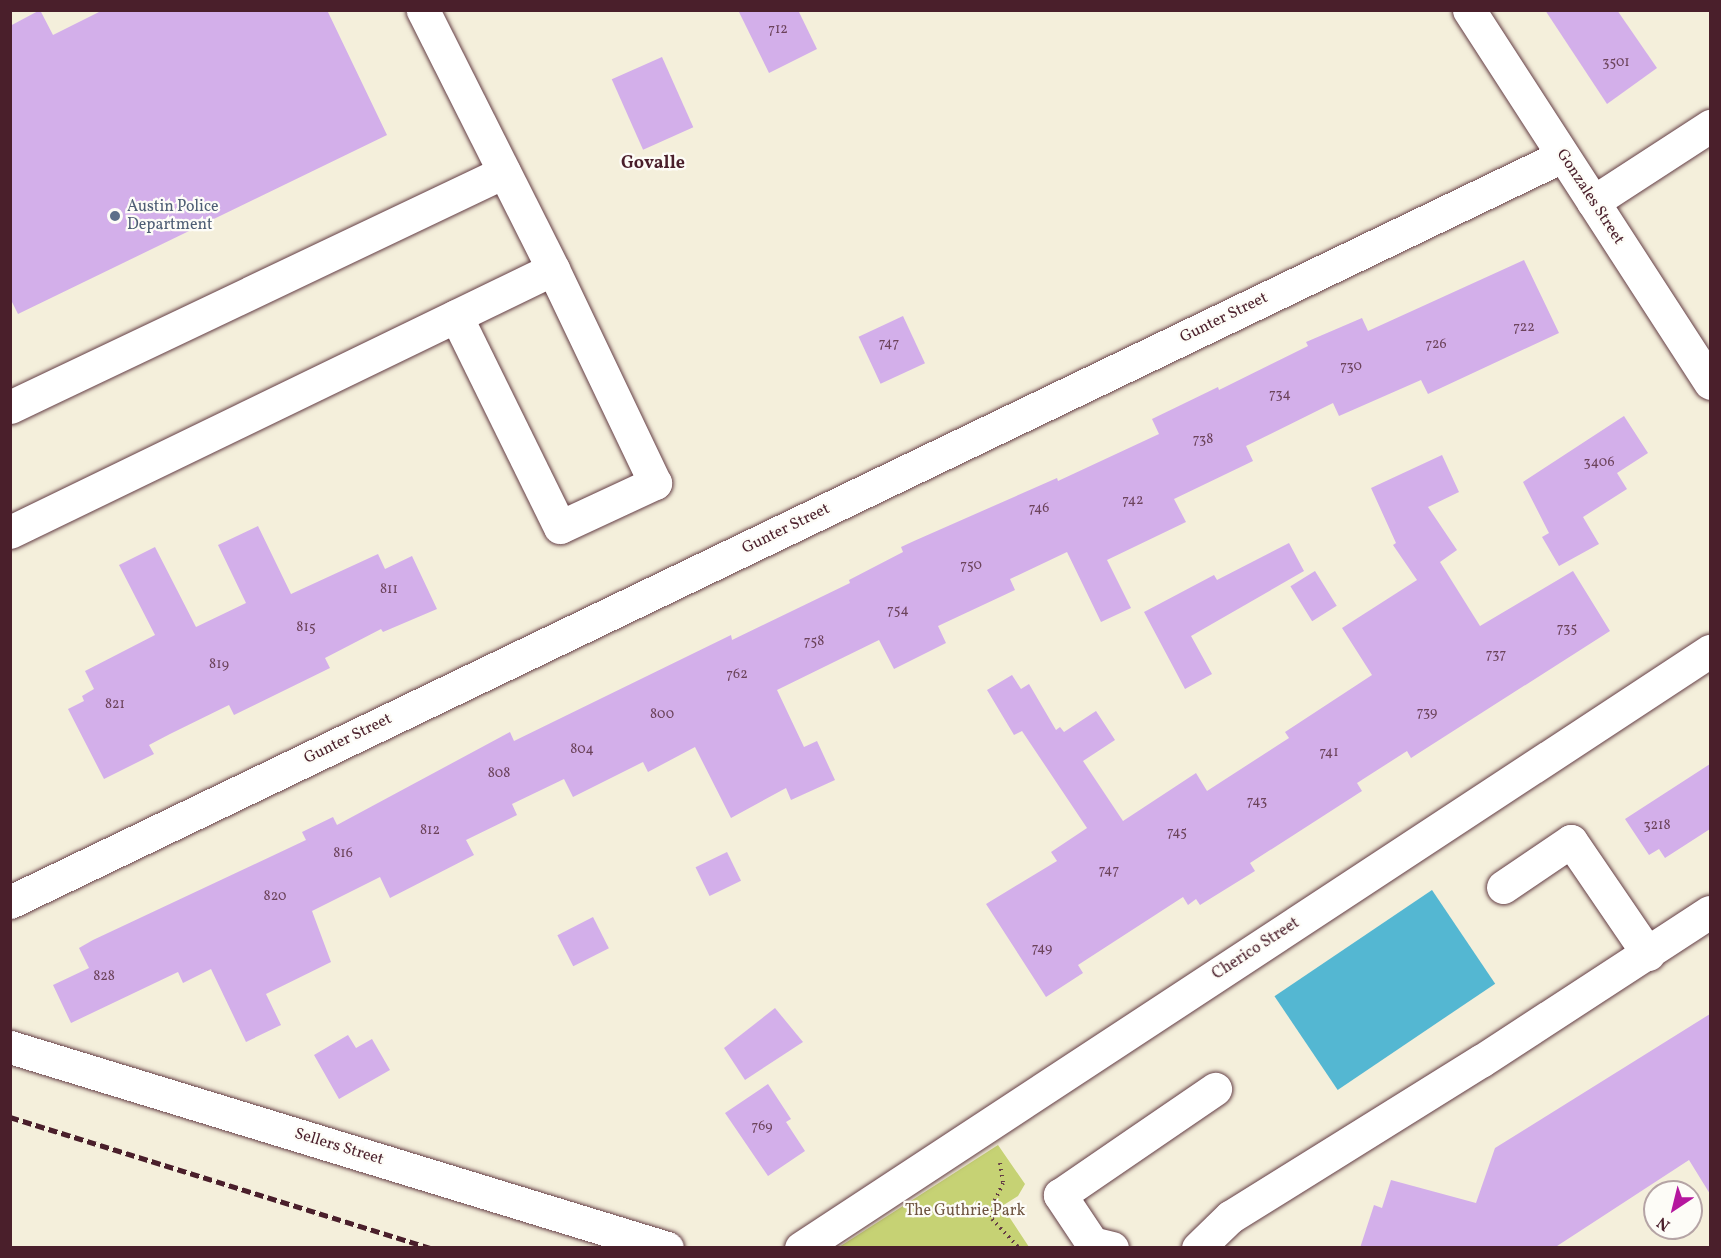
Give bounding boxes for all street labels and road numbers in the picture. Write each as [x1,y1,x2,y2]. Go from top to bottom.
street label: Gonzales Street [1552,146,1628,248]
street label: Gunter Street [1177,289,1271,347]
street label: Gunter Street [739,500,833,558]
street label: Gunter Street [301,710,395,768]
street label: Cherico Street [1209,914,1303,984]
street label: Sellers Street [292,1124,386,1170]

